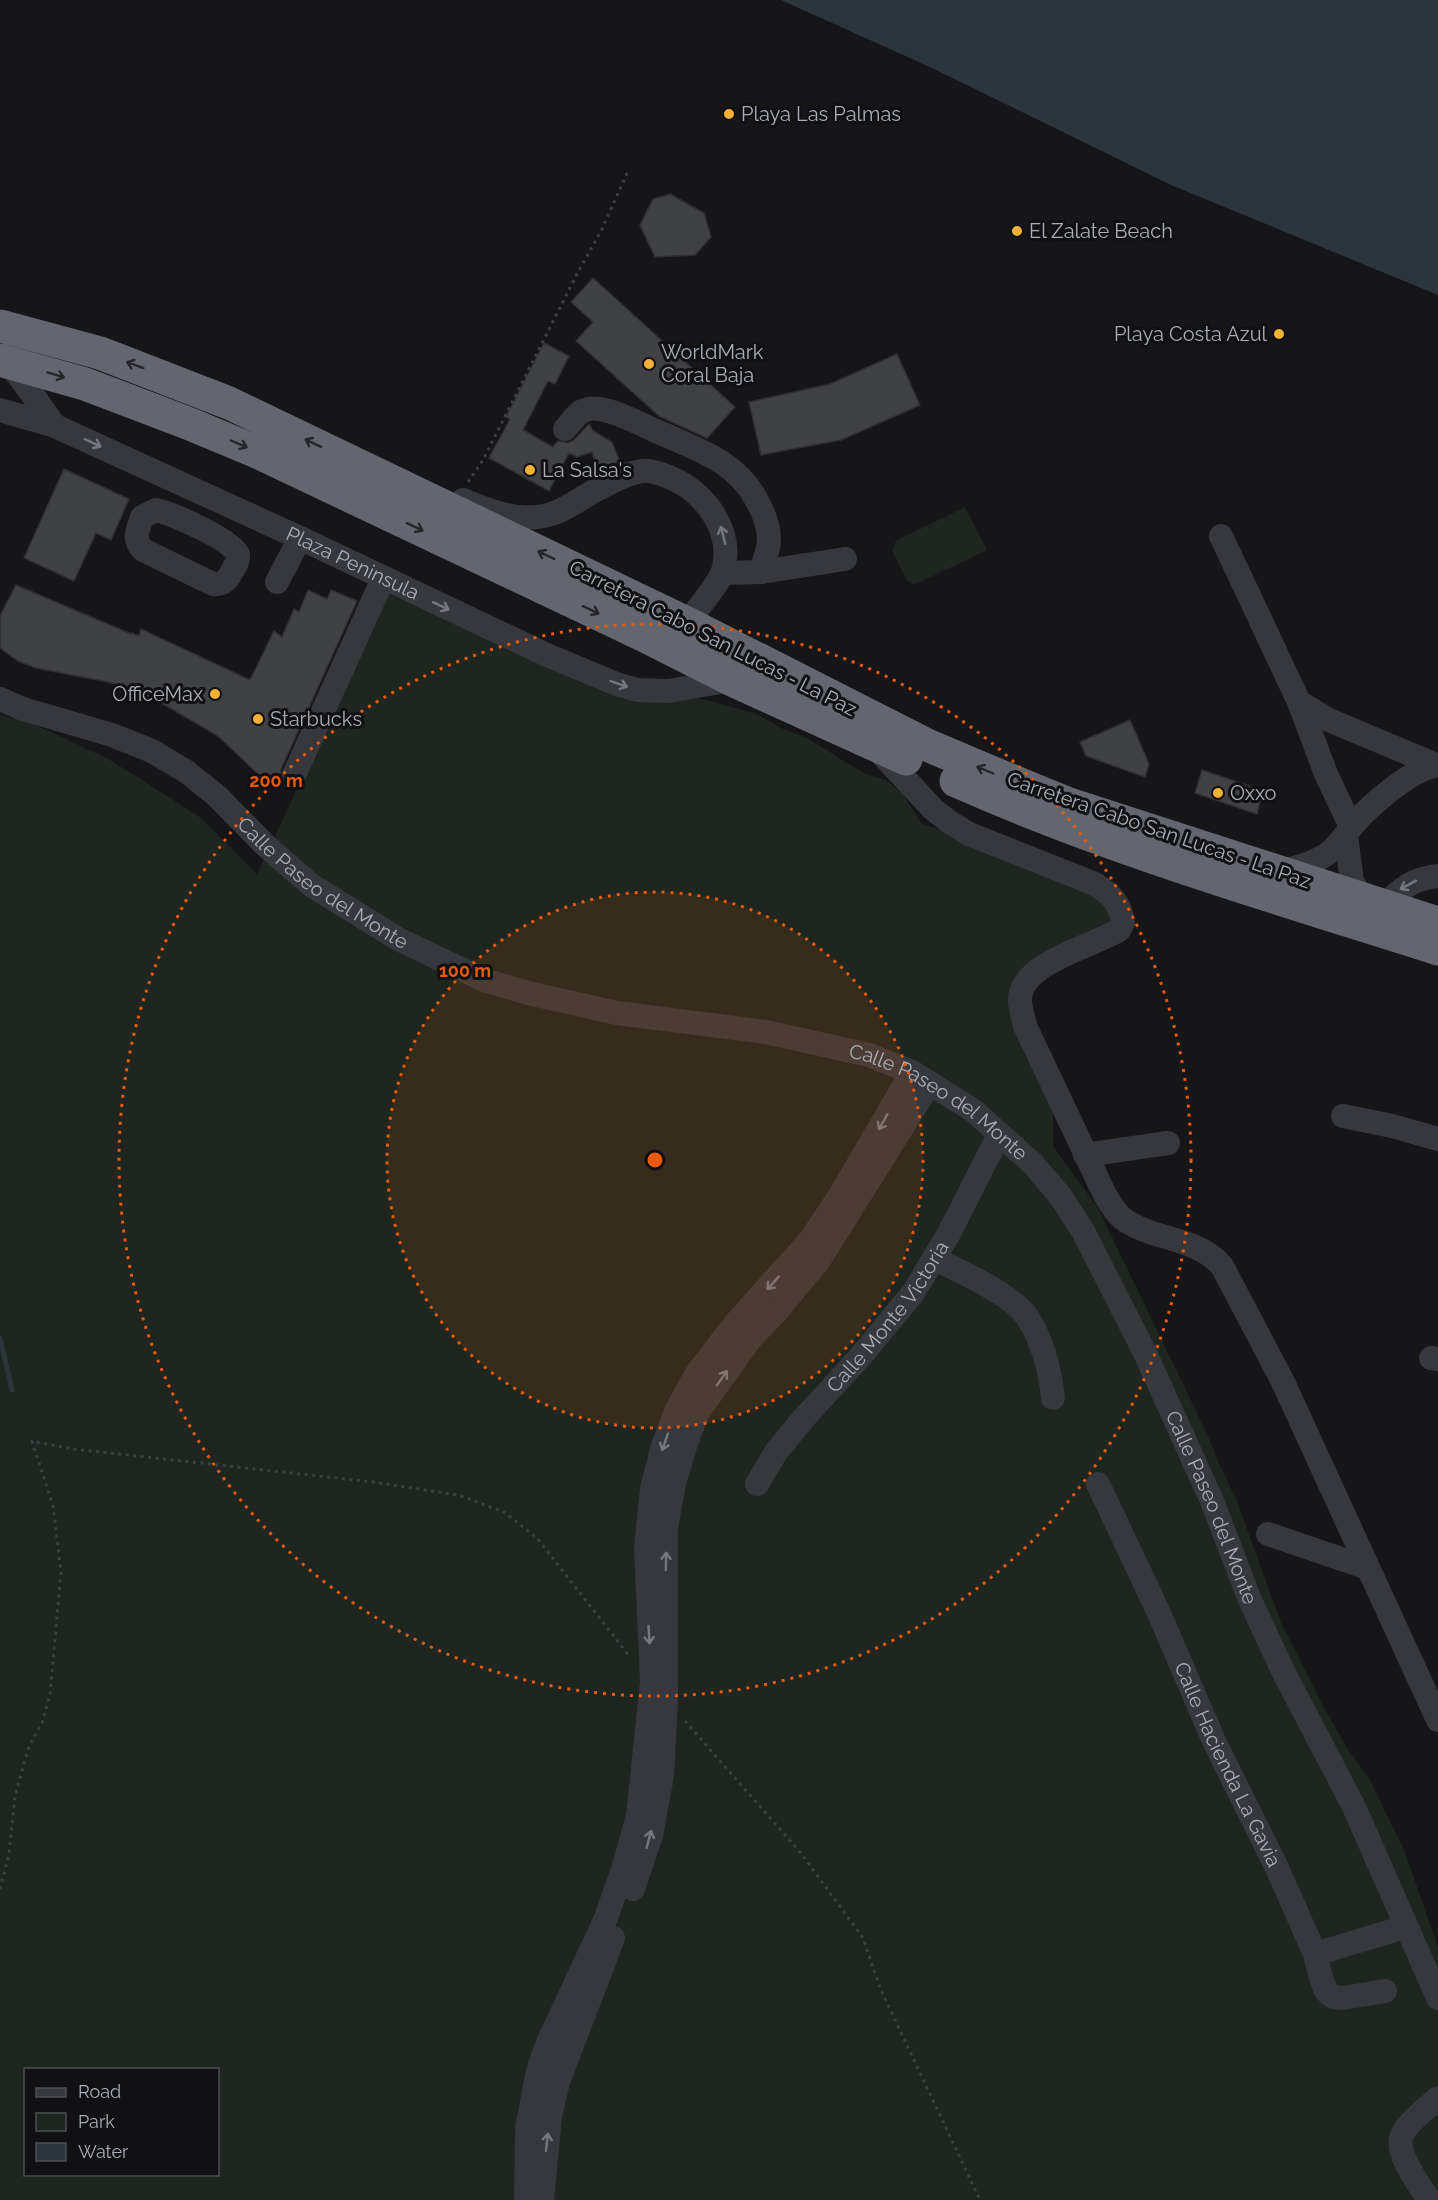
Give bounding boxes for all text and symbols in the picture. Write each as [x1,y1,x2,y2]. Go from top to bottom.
place label: Playa Las Palmas [741,102,901,126]
marker: Playa Las Palmas [722,107,736,121]
place label: El Zalate Beach [1029,219,1173,243]
marker: El Zalate Beach [1010,224,1024,238]
place label: Playa Costa Azul [1114,322,1268,346]
marker: Playa Costa Azul [1272,327,1286,341]
place label: WorldMark Coral Baja [661,340,764,387]
marker: WorldMark Coral Baja [642,357,656,371]
one-way arrow [126,359,145,370]
one-way arrow [46,370,65,381]
one-way arrow [305,436,323,448]
one-way arrow [84,437,102,449]
one-way arrow [229,439,247,451]
place label: La Salsa's [542,458,632,482]
marker: La Salsa's [523,463,537,477]
street label: Plaza Peninsula [283,521,423,605]
one-way arrow [406,521,424,533]
one-way arrow [717,526,728,545]
one-way arrow [537,548,555,560]
street label: Carretera Cabo San Lucas - La Paz [565,555,861,721]
one-way arrow [431,600,449,612]
one-way arrow [582,605,600,617]
one-way arrow [609,680,628,691]
place label: OfficeMax [112,682,203,706]
marker: OfficeMax [208,687,222,701]
place label: Starbucks [270,707,362,731]
marker: Starbucks [251,712,265,726]
one-way arrow [976,764,995,775]
street label: Carretera Cabo San Lucas - La Paz [1004,767,1314,893]
text: 200 m [249,770,303,791]
place label: Oxxo [1230,781,1277,805]
marker: Oxxo [1211,786,1225,800]
street label: Calle Paseo del Monte [232,812,412,954]
one-way arrow [1400,879,1417,891]
text: 100 m [439,960,491,981]
street label: Calle Paseo del Monte [847,1039,1033,1166]
one-way arrow [876,1113,888,1130]
centre of rings [645,1150,665,1170]
street label: Calle Monte Victoria [821,1237,954,1397]
one-way arrow [766,1275,780,1290]
one-way arrow [716,1371,728,1387]
street label: Calle Paseo del Monte [1161,1407,1263,1608]
one-way arrow [658,1432,669,1451]
one-way arrow [660,1552,672,1572]
one-way arrow [644,1625,655,1645]
street label: Calle Hacienda La Gavia [1169,1658,1286,1871]
one-way arrow [644,1830,656,1849]
legend [24,2068,219,2176]
text: Road [78,2081,121,2102]
text: Park [78,2111,115,2132]
one-way arrow [542,2132,553,2152]
text: Water [78,2141,129,2162]

